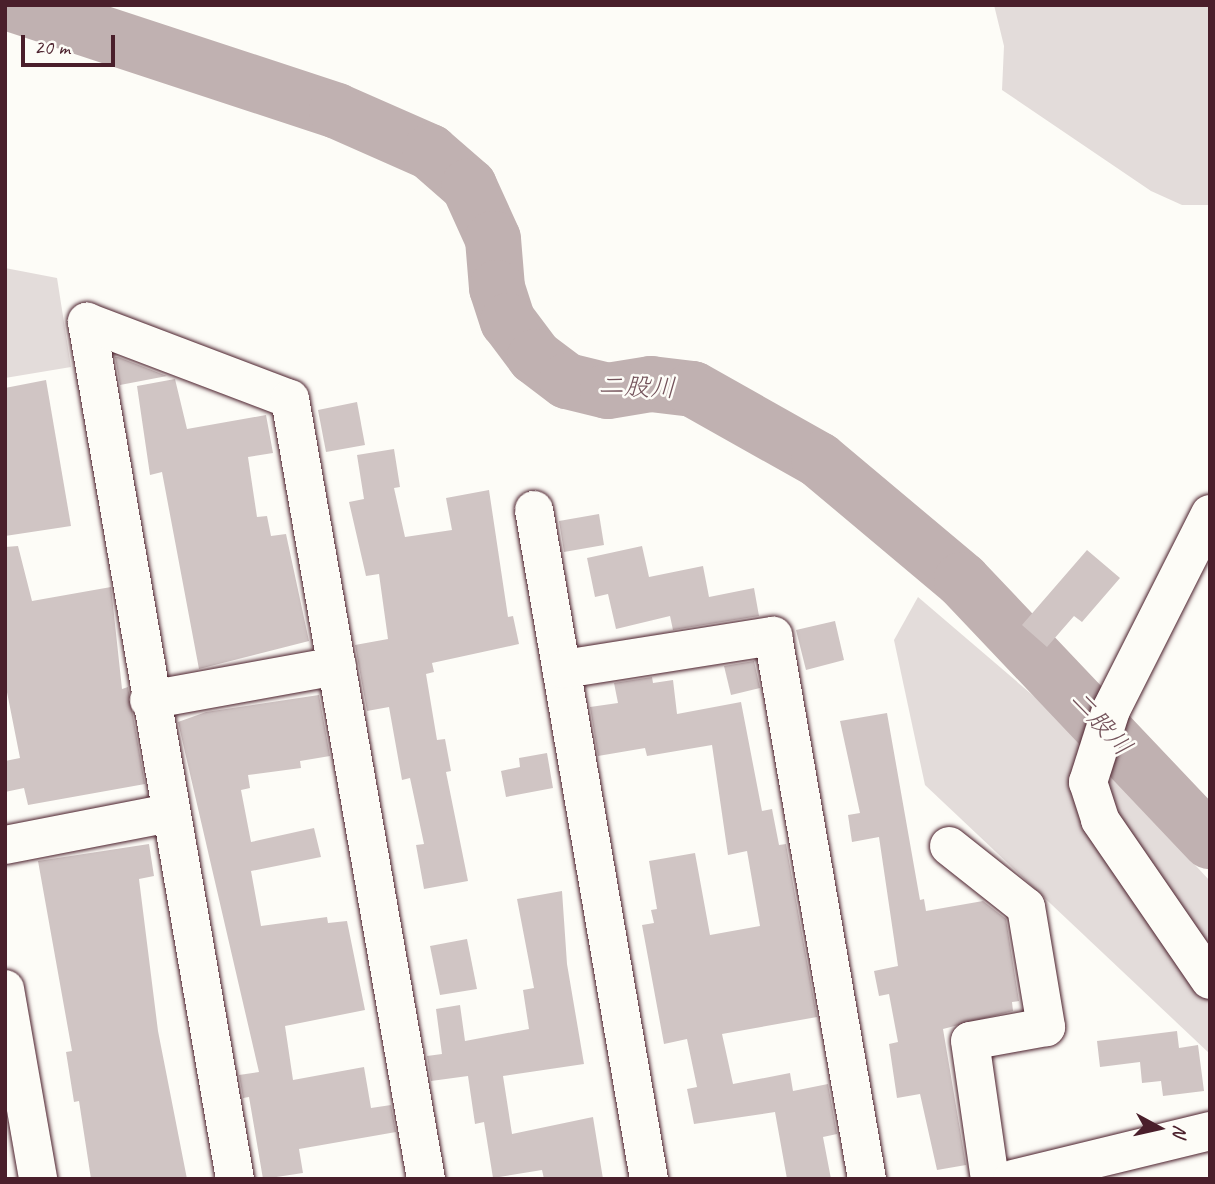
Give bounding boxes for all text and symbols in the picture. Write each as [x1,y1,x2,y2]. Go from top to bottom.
scale bar [24,21,119,65]
text: 20 m [34,34,70,60]
water label: 二股川 [597,370,677,404]
water label: 二股川 [1063,684,1139,762]
north arrow [1124,1093,1194,1163]
text: N [1167,1123,1192,1138]

